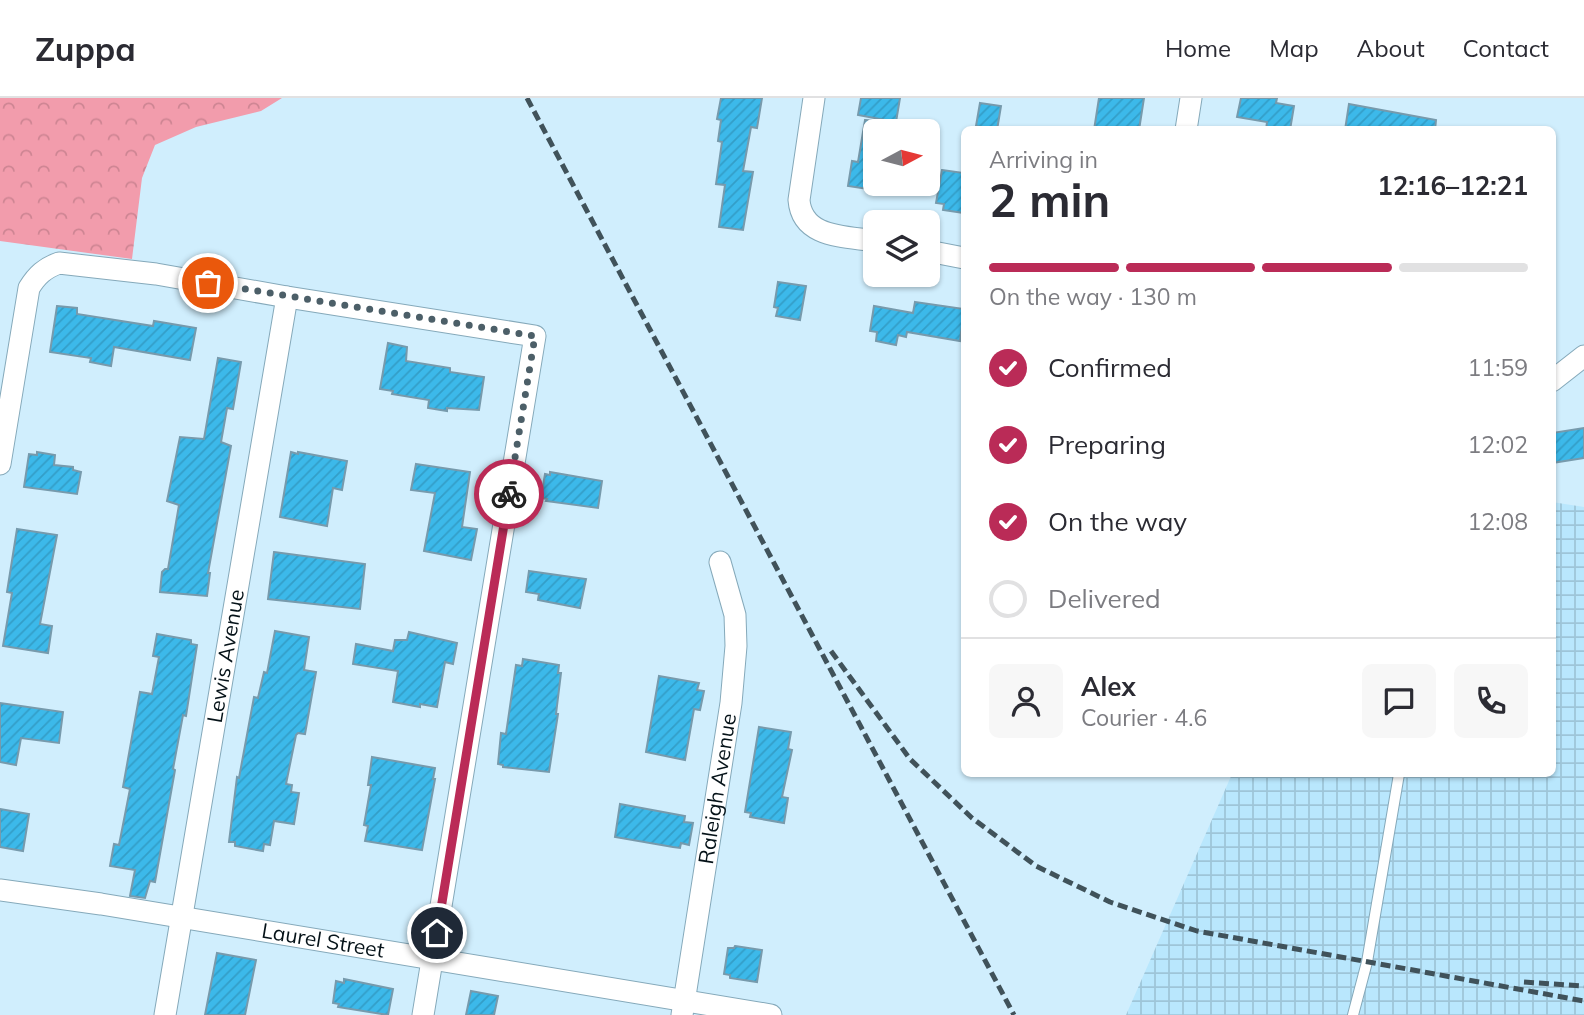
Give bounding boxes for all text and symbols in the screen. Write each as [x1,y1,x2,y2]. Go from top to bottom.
text: Zuppa [35,28,136,69]
text: Home [1165,33,1231,63]
text: Map [1269,33,1319,63]
text: About [1357,33,1425,63]
text: Contact [1463,33,1549,63]
north arrow [863,119,940,196]
map controls [863,119,940,287]
text: Arriving in [989,145,1098,174]
text: 12:16–12:21 [1377,169,1528,202]
text: 2 min [989,171,1110,229]
button: layers [863,210,940,287]
pin [178,253,238,313]
icon: bag [189,264,227,302]
text: On the way · 130 m [989,282,1197,311]
icon: check [989,349,1027,387]
text: Confirmed [1048,351,1172,384]
text: 11:59 [1468,353,1528,382]
icon: check [989,426,1027,464]
text: Preparing [1048,428,1166,461]
text: 12:02 [1468,430,1528,459]
courier [474,459,544,529]
icon: bike [490,475,528,513]
icon: check [989,503,1027,541]
text: On the way [1048,505,1187,538]
text: 12:08 [1468,507,1528,536]
text: Delivered [1048,582,1161,615]
street label: Lewis Avenue [201,587,249,725]
button: person [989,664,1063,738]
button: chat [1362,664,1436,738]
button: phone [1454,664,1528,738]
text: Alex [1081,670,1136,703]
text: Courier · 4.6 [1081,703,1207,732]
street label: Raleigh Avenue [692,711,741,866]
pin [407,903,467,963]
icon: home [418,914,456,952]
street label: Laurel Street [260,917,386,963]

